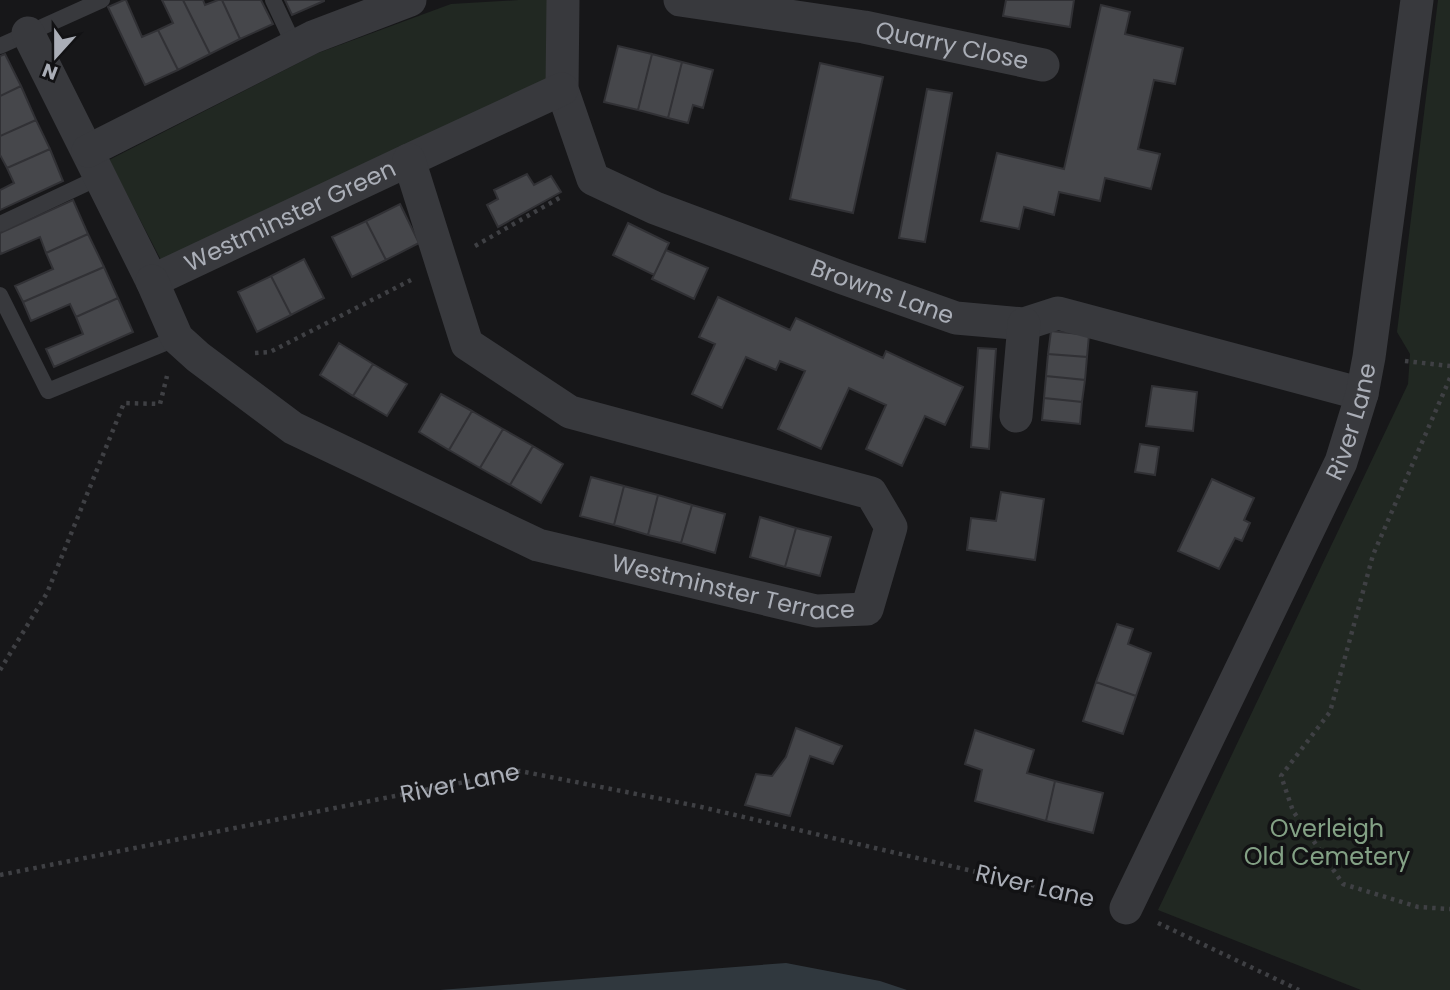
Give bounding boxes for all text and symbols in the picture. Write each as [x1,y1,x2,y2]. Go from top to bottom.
street label: Quarry Close [873,13,1032,78]
north arrow [21,21,91,91]
text: N [39,56,62,87]
street label: Westminster Green [179,152,401,279]
street label: Browns Lane [806,250,959,332]
street label: River Lane [1318,360,1384,486]
street label: Westminster Terrace [608,546,856,627]
street label: River Lane [397,754,522,811]
park label: Overleigh Old Cemetery [1244,812,1411,873]
street label: River Lane [972,856,1098,915]

